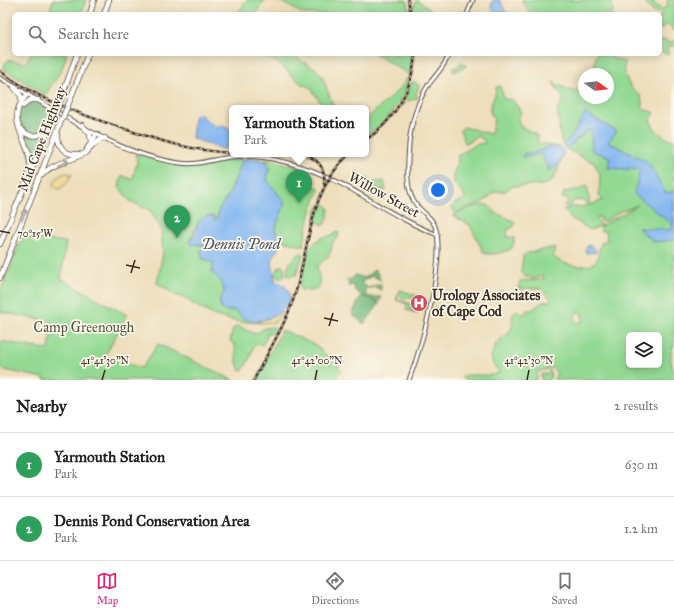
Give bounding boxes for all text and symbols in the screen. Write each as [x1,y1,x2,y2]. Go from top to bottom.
search box [12,12,662,56]
icon: search [26,23,48,45]
text: Search here [58,25,129,43]
north arrow [578,68,614,104]
street label: Mid Cape Highway [14,84,70,194]
popup [229,105,369,157]
text: Yarmouth Station [243,114,355,132]
text: Park [243,132,267,148]
one-way arrow [56,159,68,166]
street label: Willow Street [345,168,423,222]
pin: 1 [286,170,312,203]
your location [428,180,448,200]
pin: 2 [164,205,190,238]
one-way arrow [21,210,29,222]
text: 70°15'W [17,228,53,240]
water label: Dennis Pond [202,235,282,253]
place label: Urology Associates of Cape Cod [432,287,540,321]
hospital icon: Urology Associates of Cape Cod [409,293,429,313]
park label: Camp Greenough [34,319,135,336]
map controls [626,332,662,368]
button: layers [626,332,662,368]
text: 41°41'30"N [81,355,130,367]
text: 41°42'00"N [292,355,343,367]
text: 41°42'30"N [504,355,554,367]
text: Nearby [16,396,67,417]
text: 2 results [614,398,658,414]
text: Yarmouth Station [54,448,165,466]
text: 1 [26,457,32,473]
text: 630 m [625,457,658,473]
text: Park [54,466,78,482]
text: Dennis Pond Conservation Area [54,512,250,530]
text: 2 [26,521,32,537]
text: 1.2 km [624,521,658,537]
text: Park [54,530,78,546]
tab: Map [96,570,118,607]
tab: Directions [311,570,359,607]
tab: Saved [551,570,578,607]

